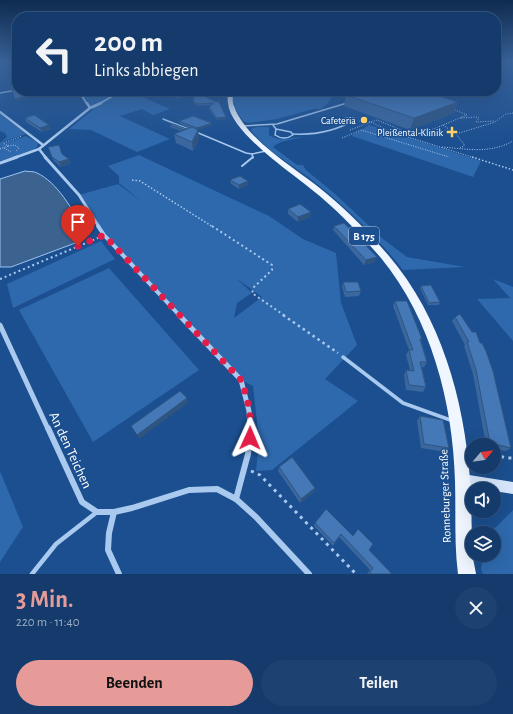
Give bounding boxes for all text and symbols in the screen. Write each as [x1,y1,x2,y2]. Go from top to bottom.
icon: left [28,28,80,80]
text: 200 m [94,29,163,57]
text: Links abbiegen [94,62,199,80]
marker: Cafeteria [359,115,369,125]
place label: Cafeteria [321,116,356,126]
marker: Pleißental-Klinik [446,126,458,138]
place label: Pleißental-Klinik [377,128,443,138]
pin [61,205,95,246]
icon: arrive [67,211,89,233]
road number: B 175 [349,227,379,245]
street label: An den Teichen [46,410,94,491]
position arrow [229,417,271,459]
north arrow [465,438,501,474]
map controls [465,438,501,562]
street label: Ronneburger Straße [437,449,453,543]
button: sound [465,482,501,518]
button: layers [465,526,501,562]
button: close [455,587,497,629]
text: 3 Min. [16,588,74,612]
text: 220 m · 11:40 [16,616,80,629]
button: Beenden [16,660,253,706]
button: Teilen [261,660,497,706]

